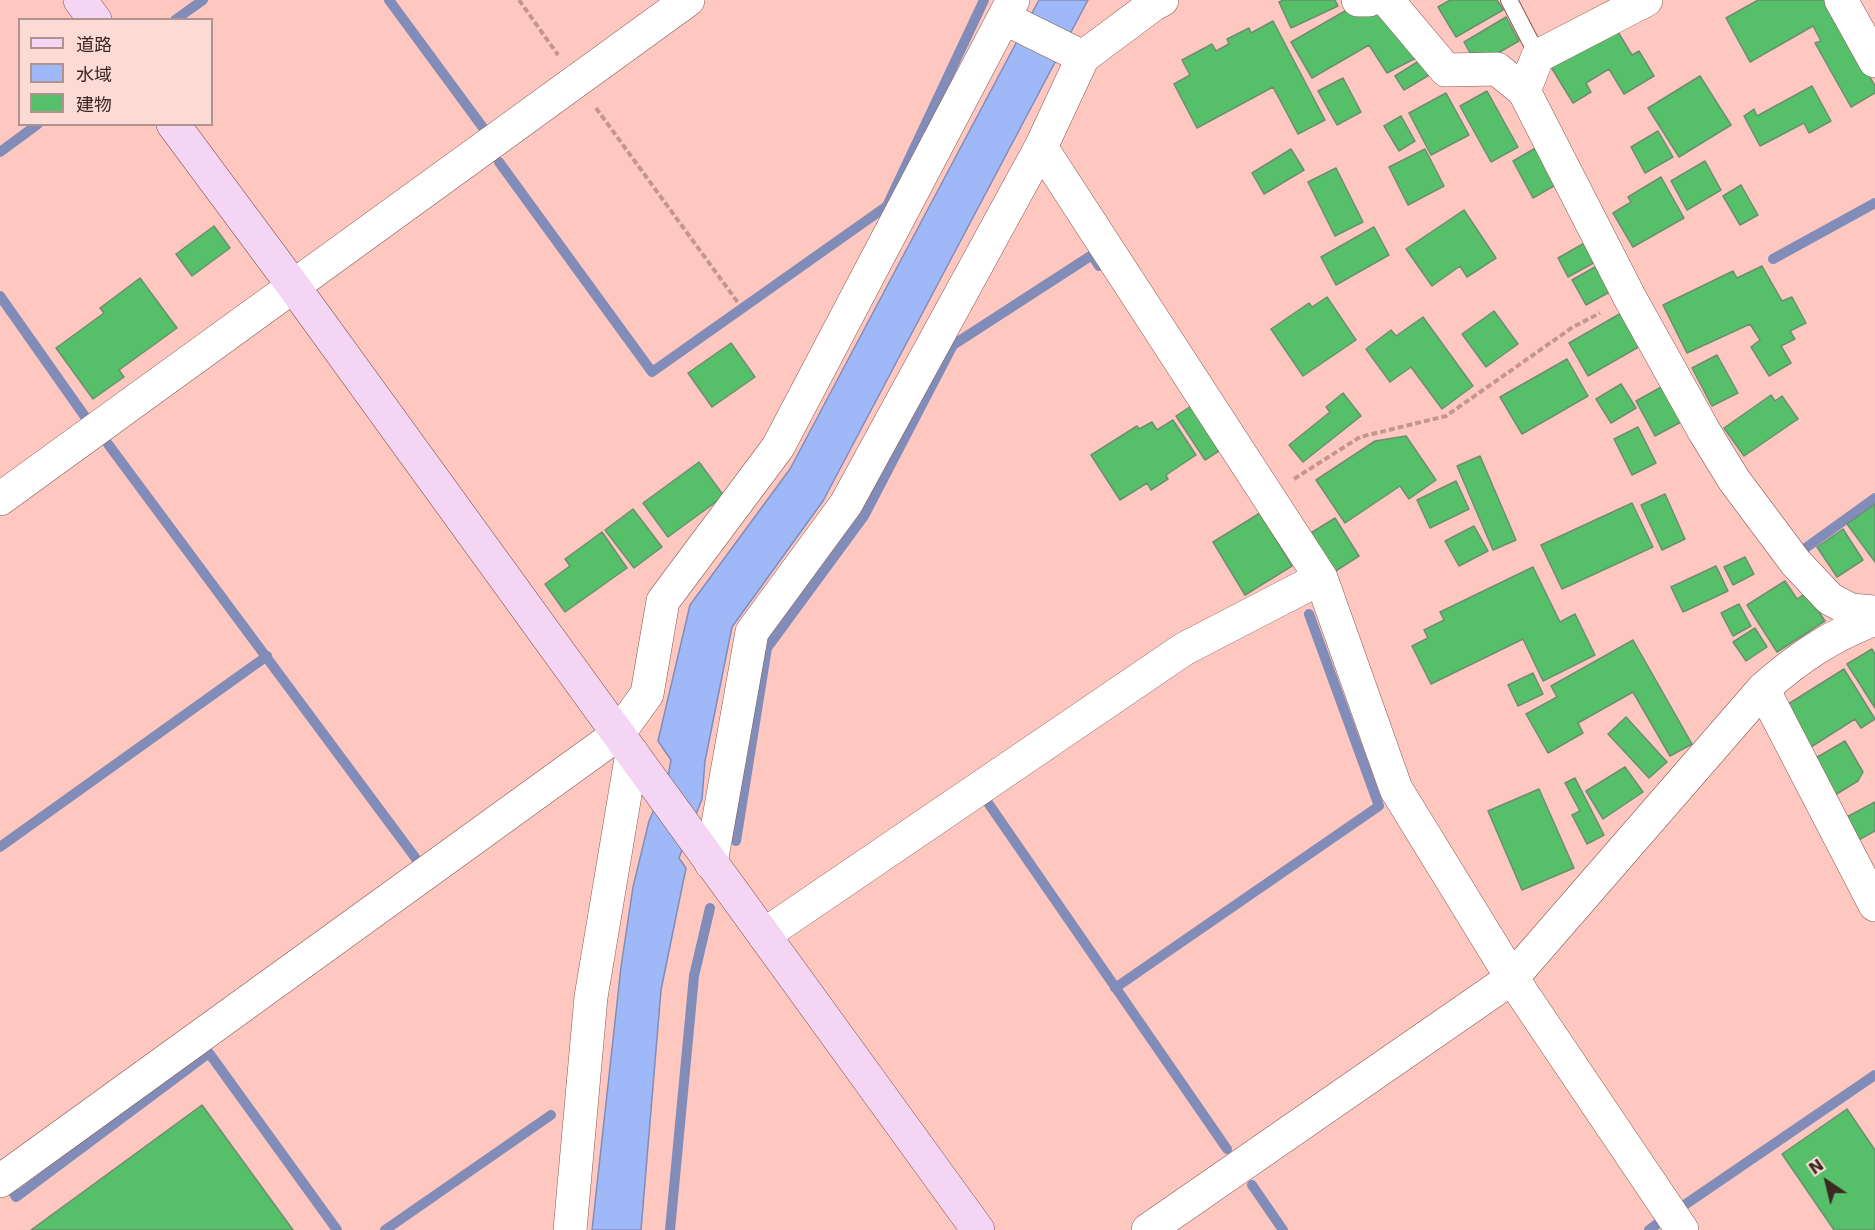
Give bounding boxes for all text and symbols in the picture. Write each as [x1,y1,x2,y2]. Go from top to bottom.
legend [18,18,213,126]
text: 道路 [76,34,112,55]
text: 水域 [76,64,112,85]
text: 建物 [76,94,112,115]
north arrow [1797,1152,1857,1212]
text: N [1805,1155,1827,1178]

